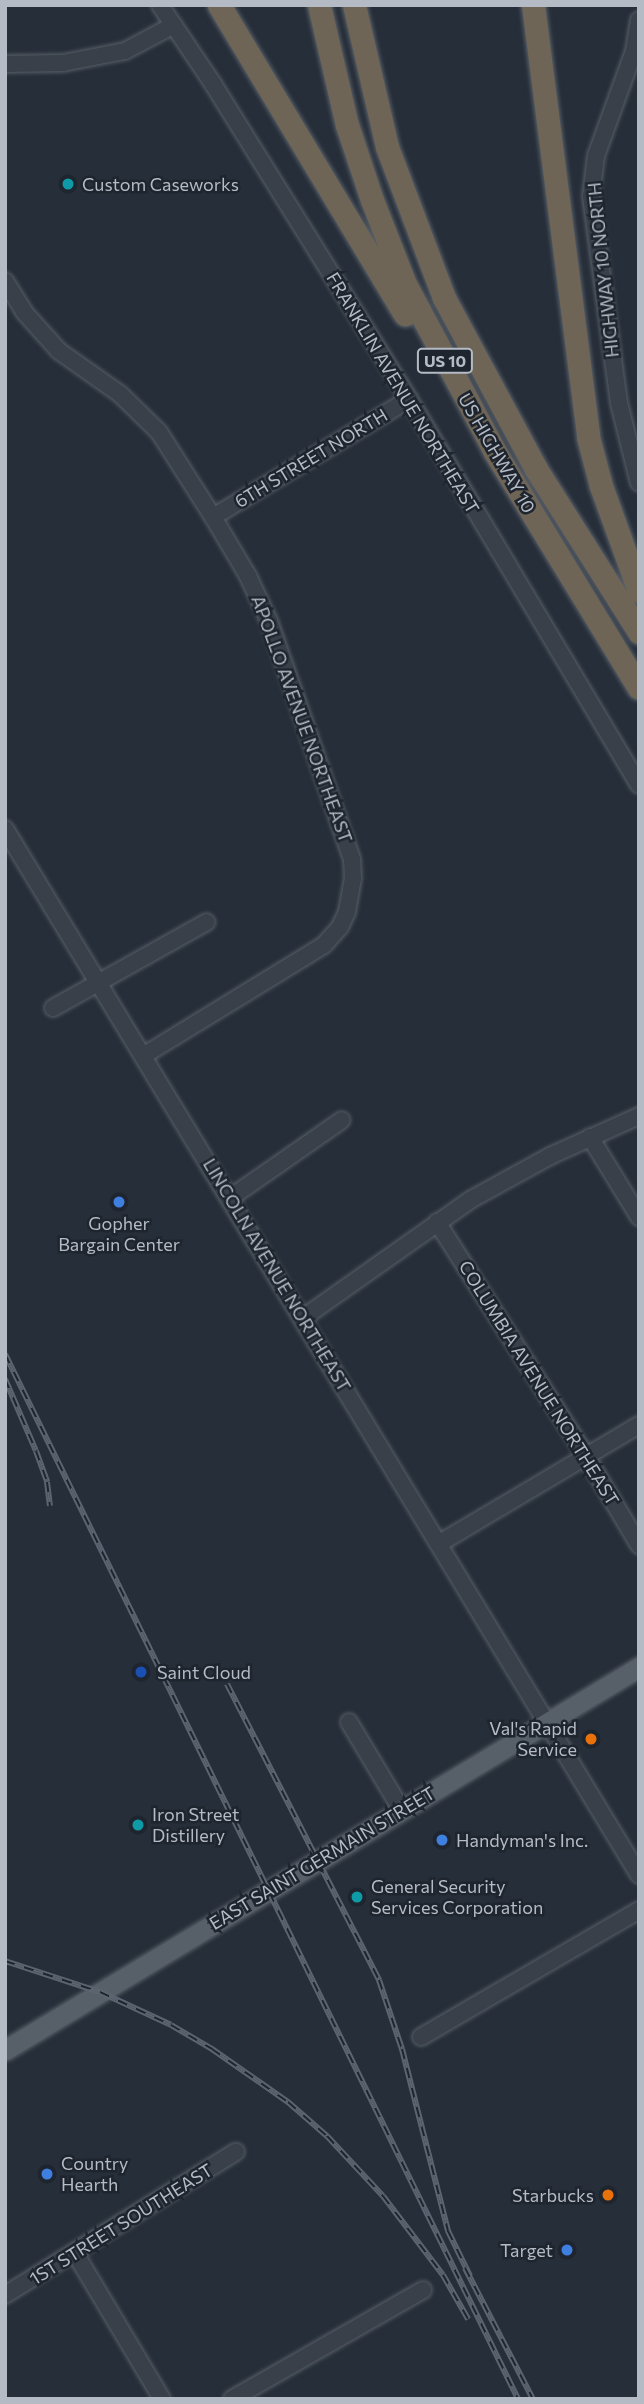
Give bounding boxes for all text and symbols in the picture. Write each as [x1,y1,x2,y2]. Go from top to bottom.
place label: Custom Caseworks [82,173,239,195]
marker: Custom Caseworks [60,176,76,192]
street label: HIGHWAY 10 NORTH [583,181,623,359]
street label: FRANKLIN AVENUE NORTHEAST [322,268,484,518]
road number: US 10 [415,348,475,374]
street label: US HIGHWAY 10 [454,389,540,517]
street label: 6TH STREET NORTH [231,404,391,512]
street label: APOLLO AVENUE NORTHEAST [247,592,357,846]
street label: LINCOLN AVENUE NORTHEAST [199,1154,355,1396]
marker: Gopher Bargain Center [111,1194,127,1210]
place label: Gopher Bargain Center [58,1213,180,1256]
street label: COLUMBIA AVENUE NORTHEAST [454,1257,624,1509]
place label: Saint Cloud [157,1661,251,1683]
marker: Saint Cloud [131,1662,151,1682]
place label: Val's Rapid Service [489,1718,577,1760]
marker: Val's Rapid Service [583,1731,599,1747]
street label: EAST SAINT GERMAIN STREET [205,1782,439,1934]
place label: Iron Street Distillery [152,1804,239,1846]
marker: Iron Street Distillery [130,1817,146,1833]
place label: Handyman's Inc. [456,1829,588,1851]
marker: Handyman's Inc. [434,1832,450,1848]
place label: General Security Services Corporation [371,1876,543,1918]
marker: General Security Services Corporation [349,1889,365,1905]
place label: Country Hearth [61,2153,128,2196]
street label: 1ST STREET SOUTHEAST [26,2159,216,2289]
marker: Country Hearth [39,2166,55,2182]
place label: Starbucks [512,2184,594,2206]
marker: Starbucks [600,2187,616,2203]
place label: Target [500,2239,553,2261]
marker: Target [559,2242,575,2258]

